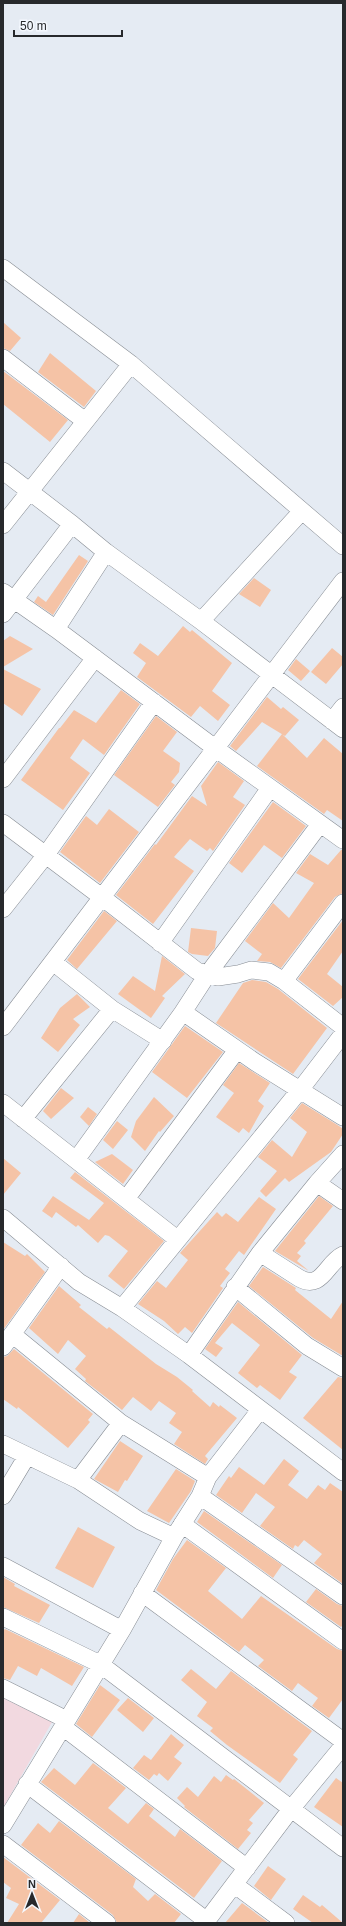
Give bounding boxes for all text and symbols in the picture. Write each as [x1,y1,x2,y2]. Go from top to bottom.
scale bar [14,12,122,38]
text: 50 m [20,19,47,33]
north arrow [12,1874,52,1914]
text: N [28,1878,36,1890]

